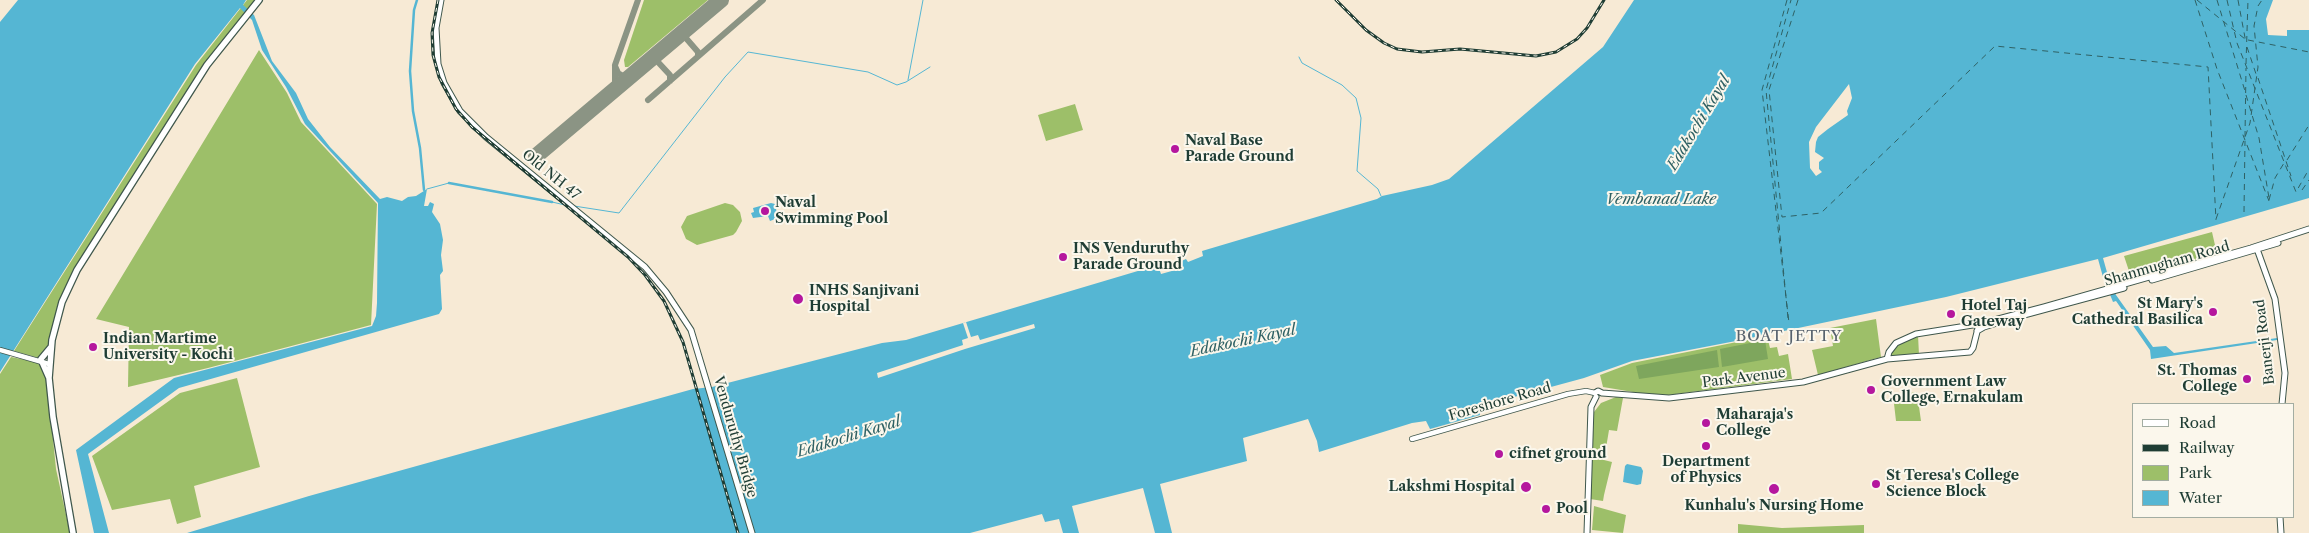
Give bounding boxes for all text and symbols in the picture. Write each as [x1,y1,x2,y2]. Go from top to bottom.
water label: Edakochi Kayal [1664,72,1734,174]
place label: Naval Base Parade Ground [1185,133,1294,166]
marker: Naval Base Parade Ground [1169,143,1181,155]
street label: Old NH 47 [518,146,584,204]
water label: Vembanad Lake [1606,191,1716,209]
place label: Naval Swimming Pool [775,195,888,228]
marker: Naval Swimming Pool [759,205,771,217]
street label: Shanmugham Road [2102,238,2232,290]
place label: INS Venduruthy Parade Ground [1073,241,1189,274]
marker: INS Venduruthy Parade Ground [1057,251,1069,263]
place label: INHS Sanjivani Hospital [809,283,919,316]
marker: INHS Sanjivani Hospital [791,292,805,306]
place label: St Mary's Cathedral Basilica [2072,296,2203,328]
place label: Hotel Taj Gateway [1961,298,2027,331]
street label: Banerji Road [2251,298,2279,386]
marker: St Mary's Cathedral Basilica [2207,306,2219,318]
marker: Hotel Taj Gateway [1945,308,1957,320]
water label: Edakochi Kayal [1189,321,1297,361]
district label: BOAT JETTY [1734,328,1844,346]
place label: Indian Martime University - Kochi [103,331,233,364]
marker: Indian Martime University - Kochi [87,341,99,353]
place label: St. Thomas College [2157,363,2237,396]
street label: Park Avenue [1701,365,1787,391]
marker: St. Thomas College [2241,373,2253,385]
street label: Venduruthy Bridge [710,374,760,500]
place label: Government Law College, Ernakulam [1881,374,2023,407]
street label: Foreshore Road [1447,379,1553,425]
marker: Government Law College, Ernakulam [1865,384,1877,396]
legend [2132,403,2294,518]
place label: Maharaja's College [1716,407,1793,440]
water label: Edakochi Kayal [795,413,903,461]
text: Road [2179,413,2216,432]
marker: Maharaja's College [1700,417,1712,429]
text: Railway [2179,438,2235,457]
marker: Department of Physics [1700,440,1712,452]
place label: cifnet ground [1509,446,1607,462]
marker: cifnet ground [1493,448,1505,460]
place label: Department of Physics [1662,454,1750,487]
text: Park [2179,463,2212,482]
place label: St Teresa's College Science Block [1886,468,2019,501]
marker: St Teresa's College Science Block [1870,478,1882,490]
place label: Lakshmi Hospital [1389,479,1515,495]
marker: Lakshmi Hospital [1519,480,1533,494]
marker: Kunhalu's Nursing Home [1767,482,1781,496]
text: Water [2179,488,2222,507]
place label: Kunhalu's Nursing Home [1684,498,1864,514]
place label: Pool [1556,501,1588,517]
marker: Pool [1540,503,1552,515]

